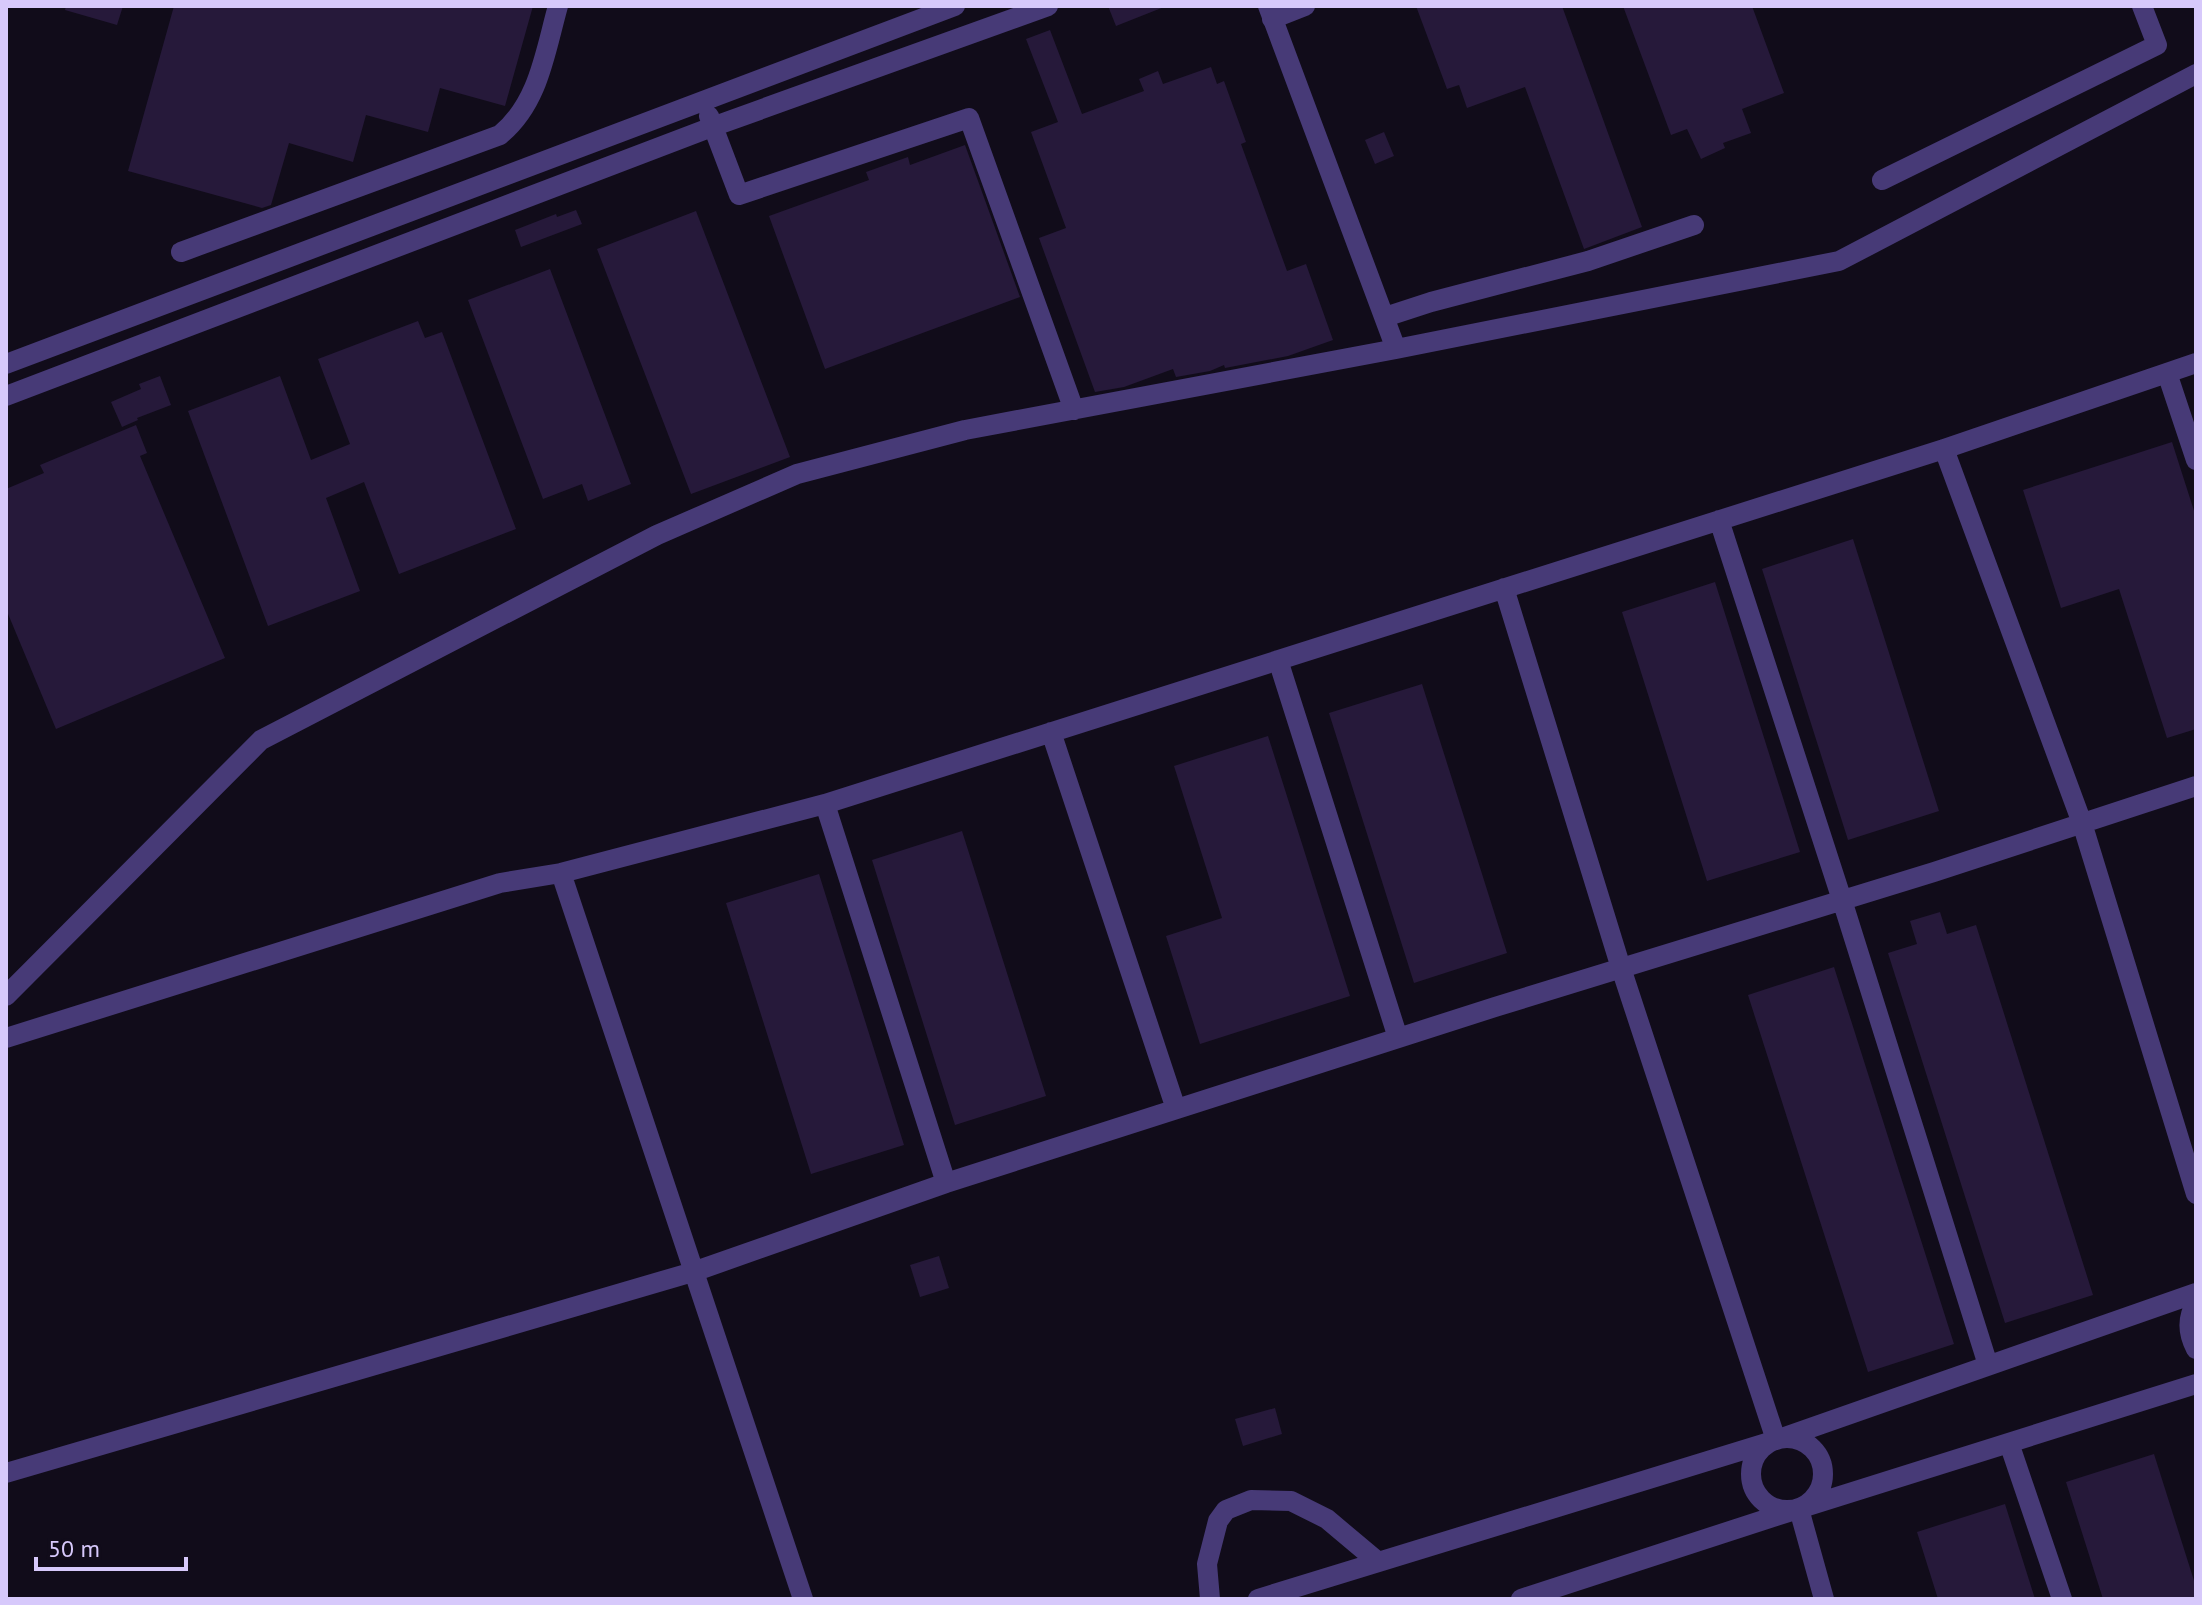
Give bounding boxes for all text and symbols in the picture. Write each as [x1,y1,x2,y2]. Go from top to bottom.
scale bar [36,1521,186,1571]
text: 50 m [48,1533,100,1564]

